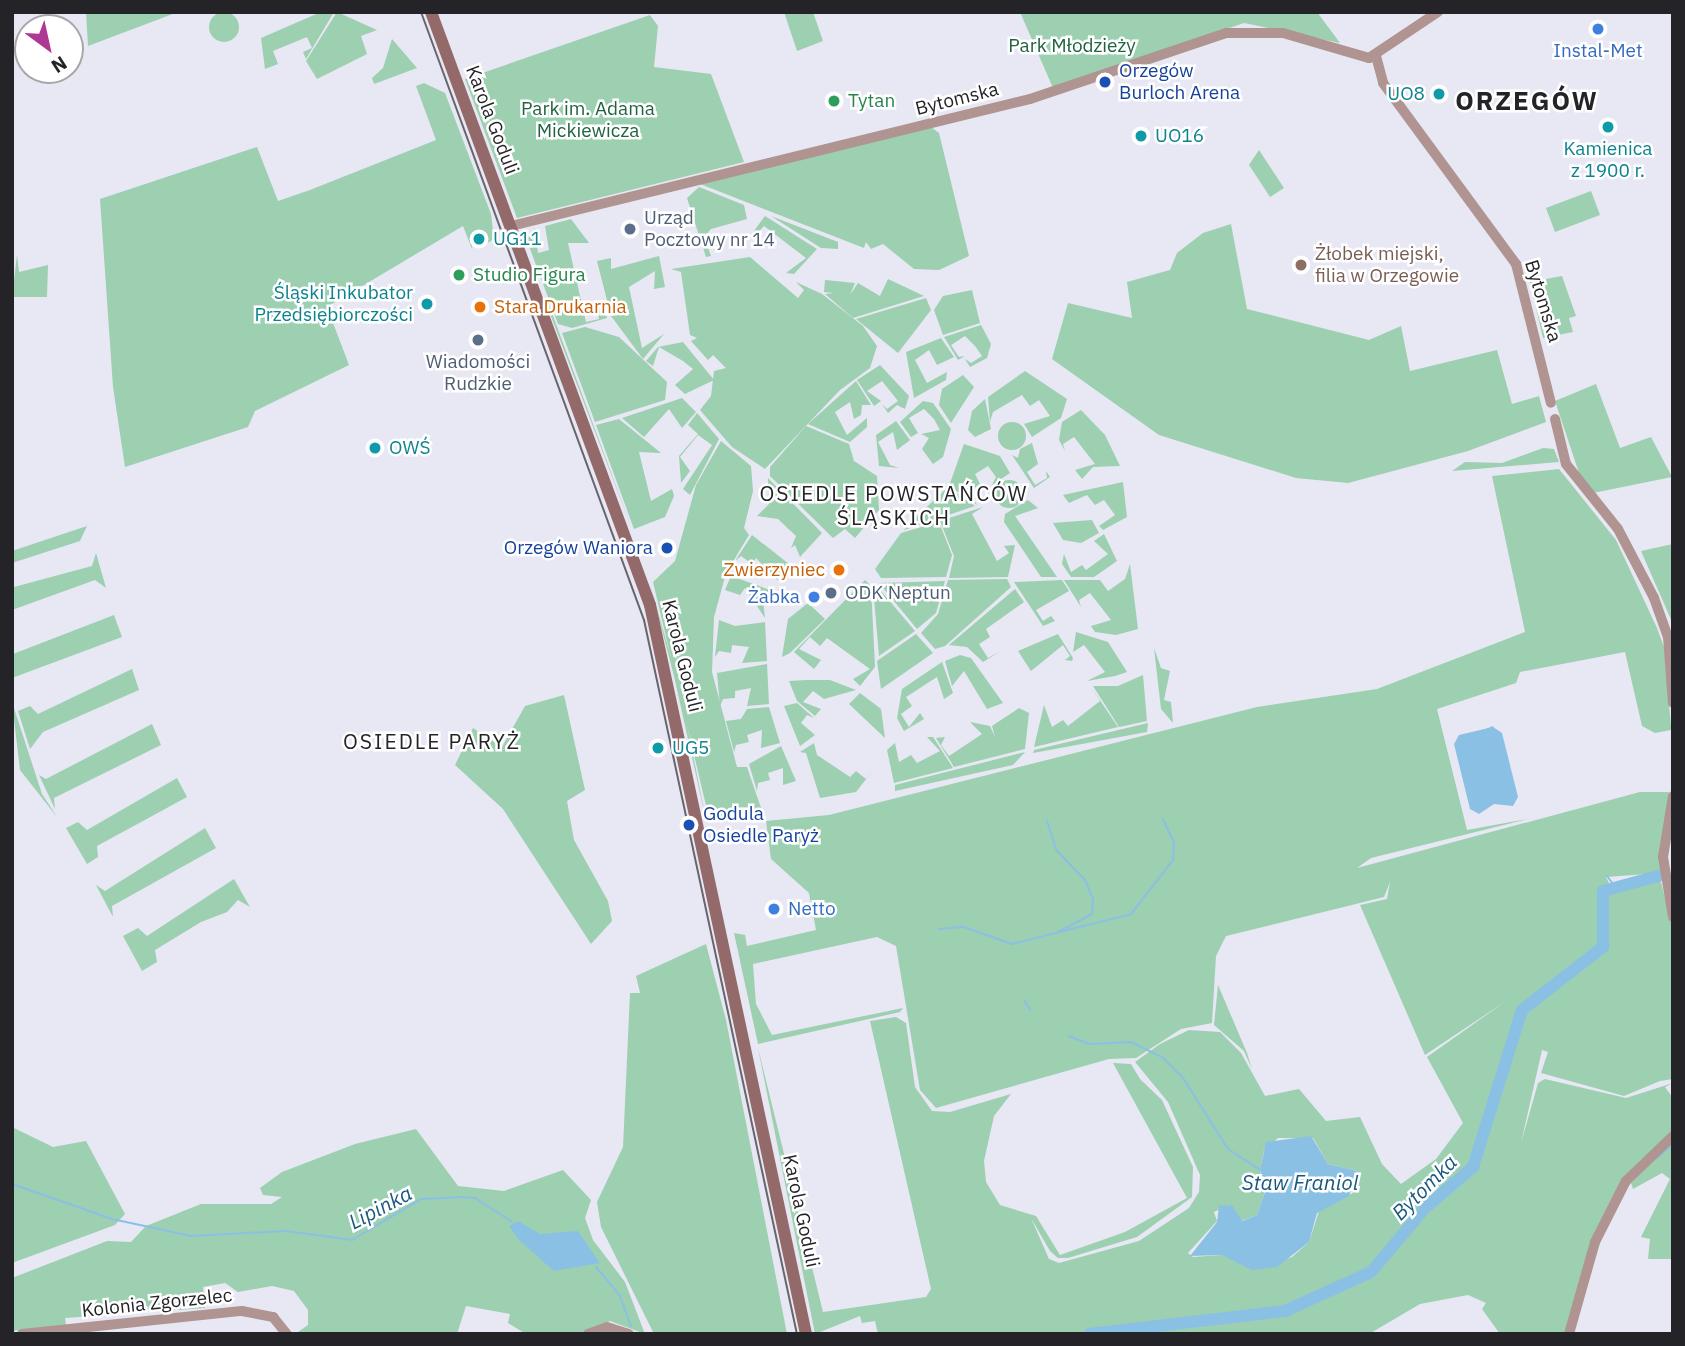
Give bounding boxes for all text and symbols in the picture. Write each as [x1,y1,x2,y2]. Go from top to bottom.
north arrow [14,14,84,84]
marker: Instal-Met [1590,21,1606,37]
park label: Park Młodzieży [1008,35,1136,57]
place label: Instal-Met [1553,40,1643,62]
text: N [47,51,72,79]
place label: Orzegów Burloch Arena [1119,60,1240,104]
street label: Karola Goduli [461,62,523,178]
marker: Orzegów Burloch Arena [1097,74,1113,90]
street label: Bytomska [913,78,1001,120]
place label: UO8 [1387,83,1425,105]
district label: ORZEGÓW [1456,85,1598,117]
marker: UO8 [1431,86,1447,102]
place label: Tytan [848,90,895,112]
marker: Tytan [826,93,842,109]
park label: Park im. Adama Mickiewicza [521,98,655,142]
marker: Kamienica z 1900 r. [1600,119,1616,135]
place label: UO16 [1155,125,1204,147]
marker: UO16 [1133,128,1149,144]
place label: Kamienica z 1900 r. [1564,138,1652,182]
place label: Urząd Pocztowy nr 14 [644,207,775,251]
marker: Urząd Pocztowy nr 14 [622,221,638,237]
place label: UG11 [493,228,542,250]
marker: UG11 [471,231,487,247]
place label: Żłobek miejski, filia w Orzegowie [1315,243,1459,287]
marker: Żłobek miejski, filia w Orzegowie [1293,257,1309,273]
street label: Bytomska [1520,257,1566,345]
place label: Studio Figura [473,264,586,286]
marker: Studio Figura [451,267,467,283]
place label: Śląski Inkubator Przedsiębiorczości [255,282,413,326]
marker: Śląski Inkubator Przedsiębiorczości [419,296,435,312]
place label: Stara Drukarnia [494,296,627,318]
marker: Stara Drukarnia [472,299,488,315]
marker: Wiadomości Rudzkie [470,332,486,348]
place label: Wiadomości Rudzkie [426,351,530,395]
place label: OWŚ [389,437,430,459]
marker: OWŚ [367,440,383,456]
district label: OSIEDLE POWSTAŃCÓW ŚLĄSKICH [762,480,1026,530]
place label: Orzegów Waniora [504,537,653,559]
marker: Orzegów Waniora [659,540,675,556]
place label: Zwierzyniec [723,559,825,581]
marker: Zwierzyniec [831,562,847,578]
place label: ODK Neptun [845,582,951,604]
marker: ODK Neptun [823,585,839,601]
place label: Żabka [748,586,800,608]
marker: Żabka [806,589,822,605]
street label: Karola Goduli [657,598,707,714]
district label: OSIEDLE PARYŻ [345,728,519,754]
place label: UG5 [672,737,709,759]
marker: UG5 [650,740,666,756]
place label: Godula Osiedle Paryż [703,803,819,847]
marker: Godula Osiedle Paryż [681,817,697,833]
place label: Netto [788,898,836,920]
marker: Netto [766,901,782,917]
water label: Bytomka [1386,1149,1462,1225]
street label: Karola Goduli [778,1152,824,1270]
water label: Staw Franiol [1242,1169,1358,1195]
water label: Lipinka [344,1180,416,1234]
street label: Kolonia Zgorzelec [81,1284,233,1322]

